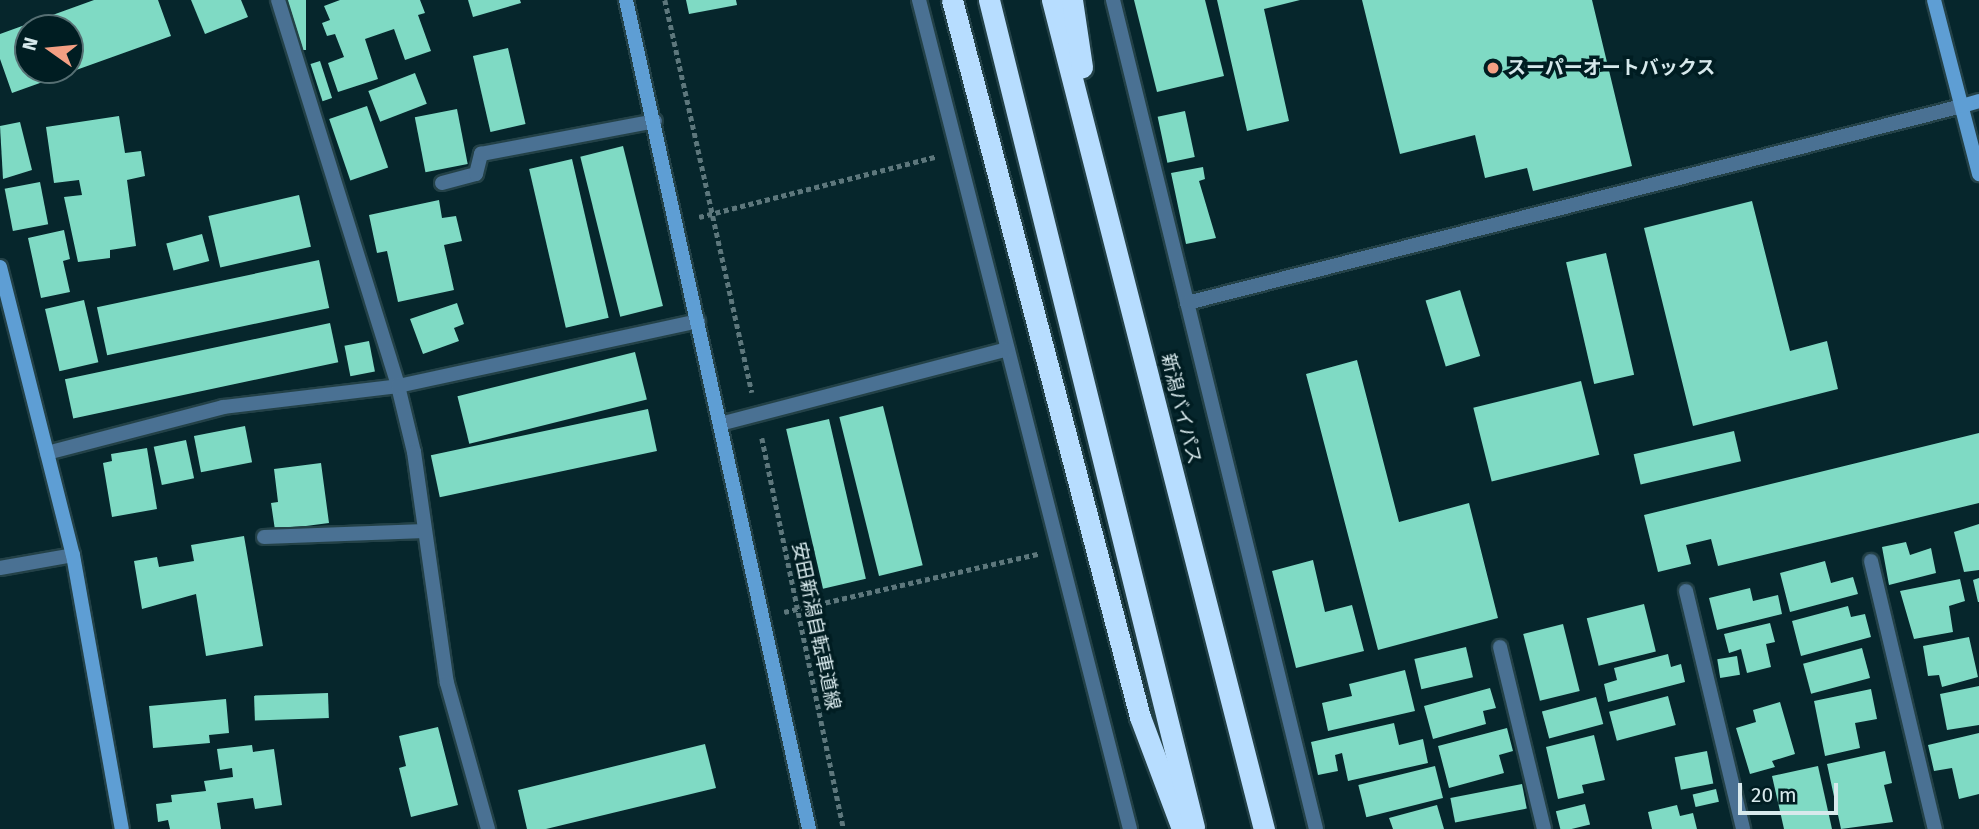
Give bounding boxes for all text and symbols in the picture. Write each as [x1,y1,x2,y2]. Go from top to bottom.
north arrow [14,14,84,84]
text: N [17,35,43,53]
place label: スーパーオートバックス [1507,57,1716,79]
marker: スーパーオートバックス [1485,60,1501,76]
street label: 新潟バイパス [1156,351,1206,467]
street label: 安田新潟自転車道線 [787,540,845,712]
scale bar [1741,770,1841,814]
text: 20 m [1751,782,1797,808]

